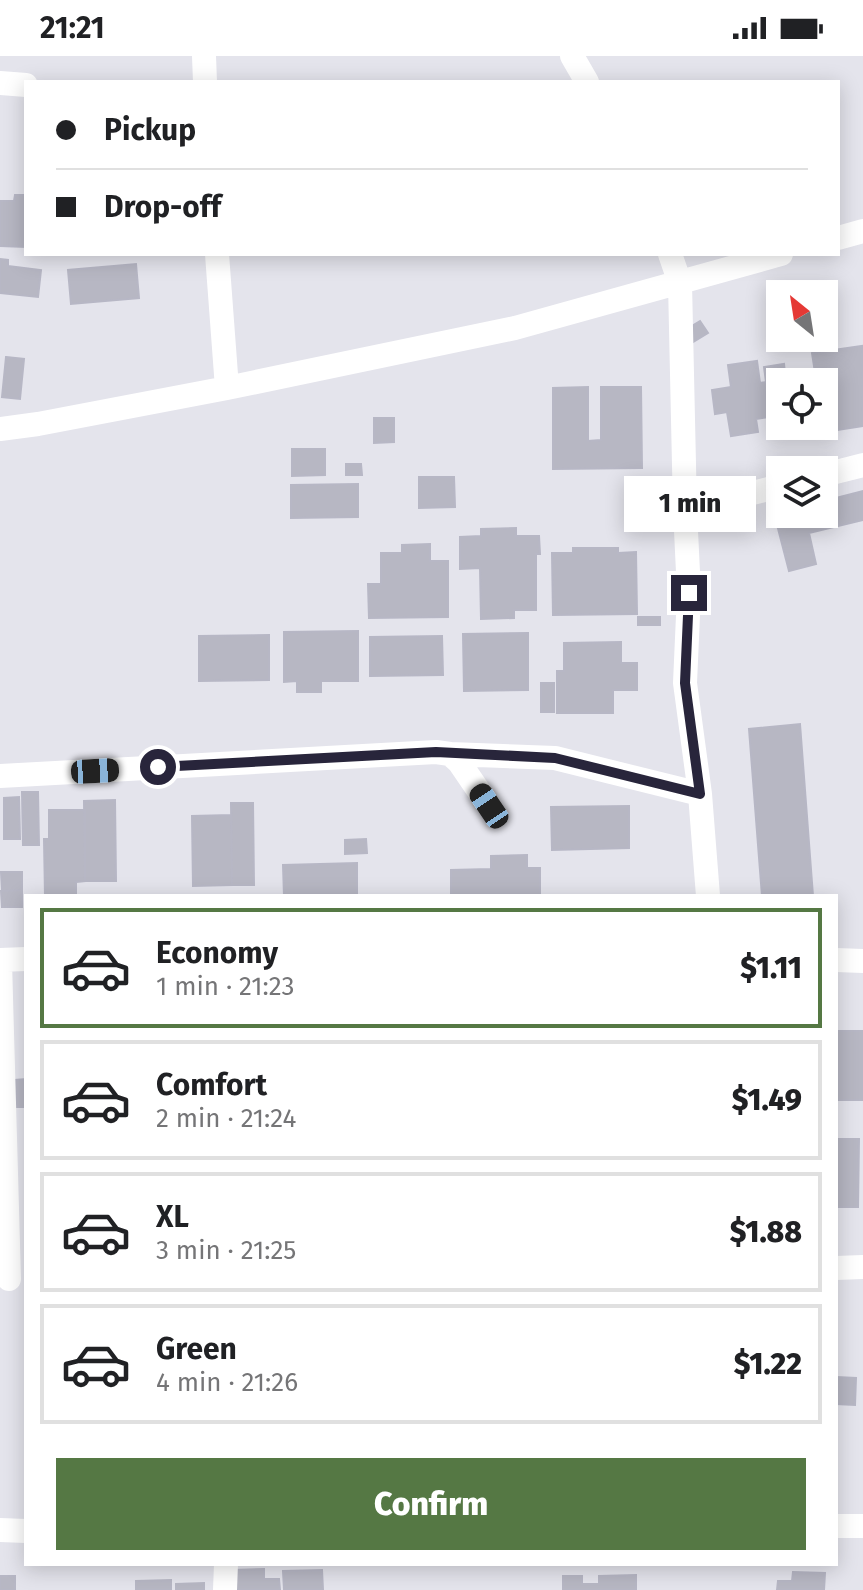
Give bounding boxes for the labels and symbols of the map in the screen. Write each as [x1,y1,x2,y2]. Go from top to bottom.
north arrow [766,280,838,352]
callout: 1 min [623,477,755,533]
route end [671,575,707,611]
route start [140,749,176,785]
car [70,758,120,784]
car [466,779,512,833]

